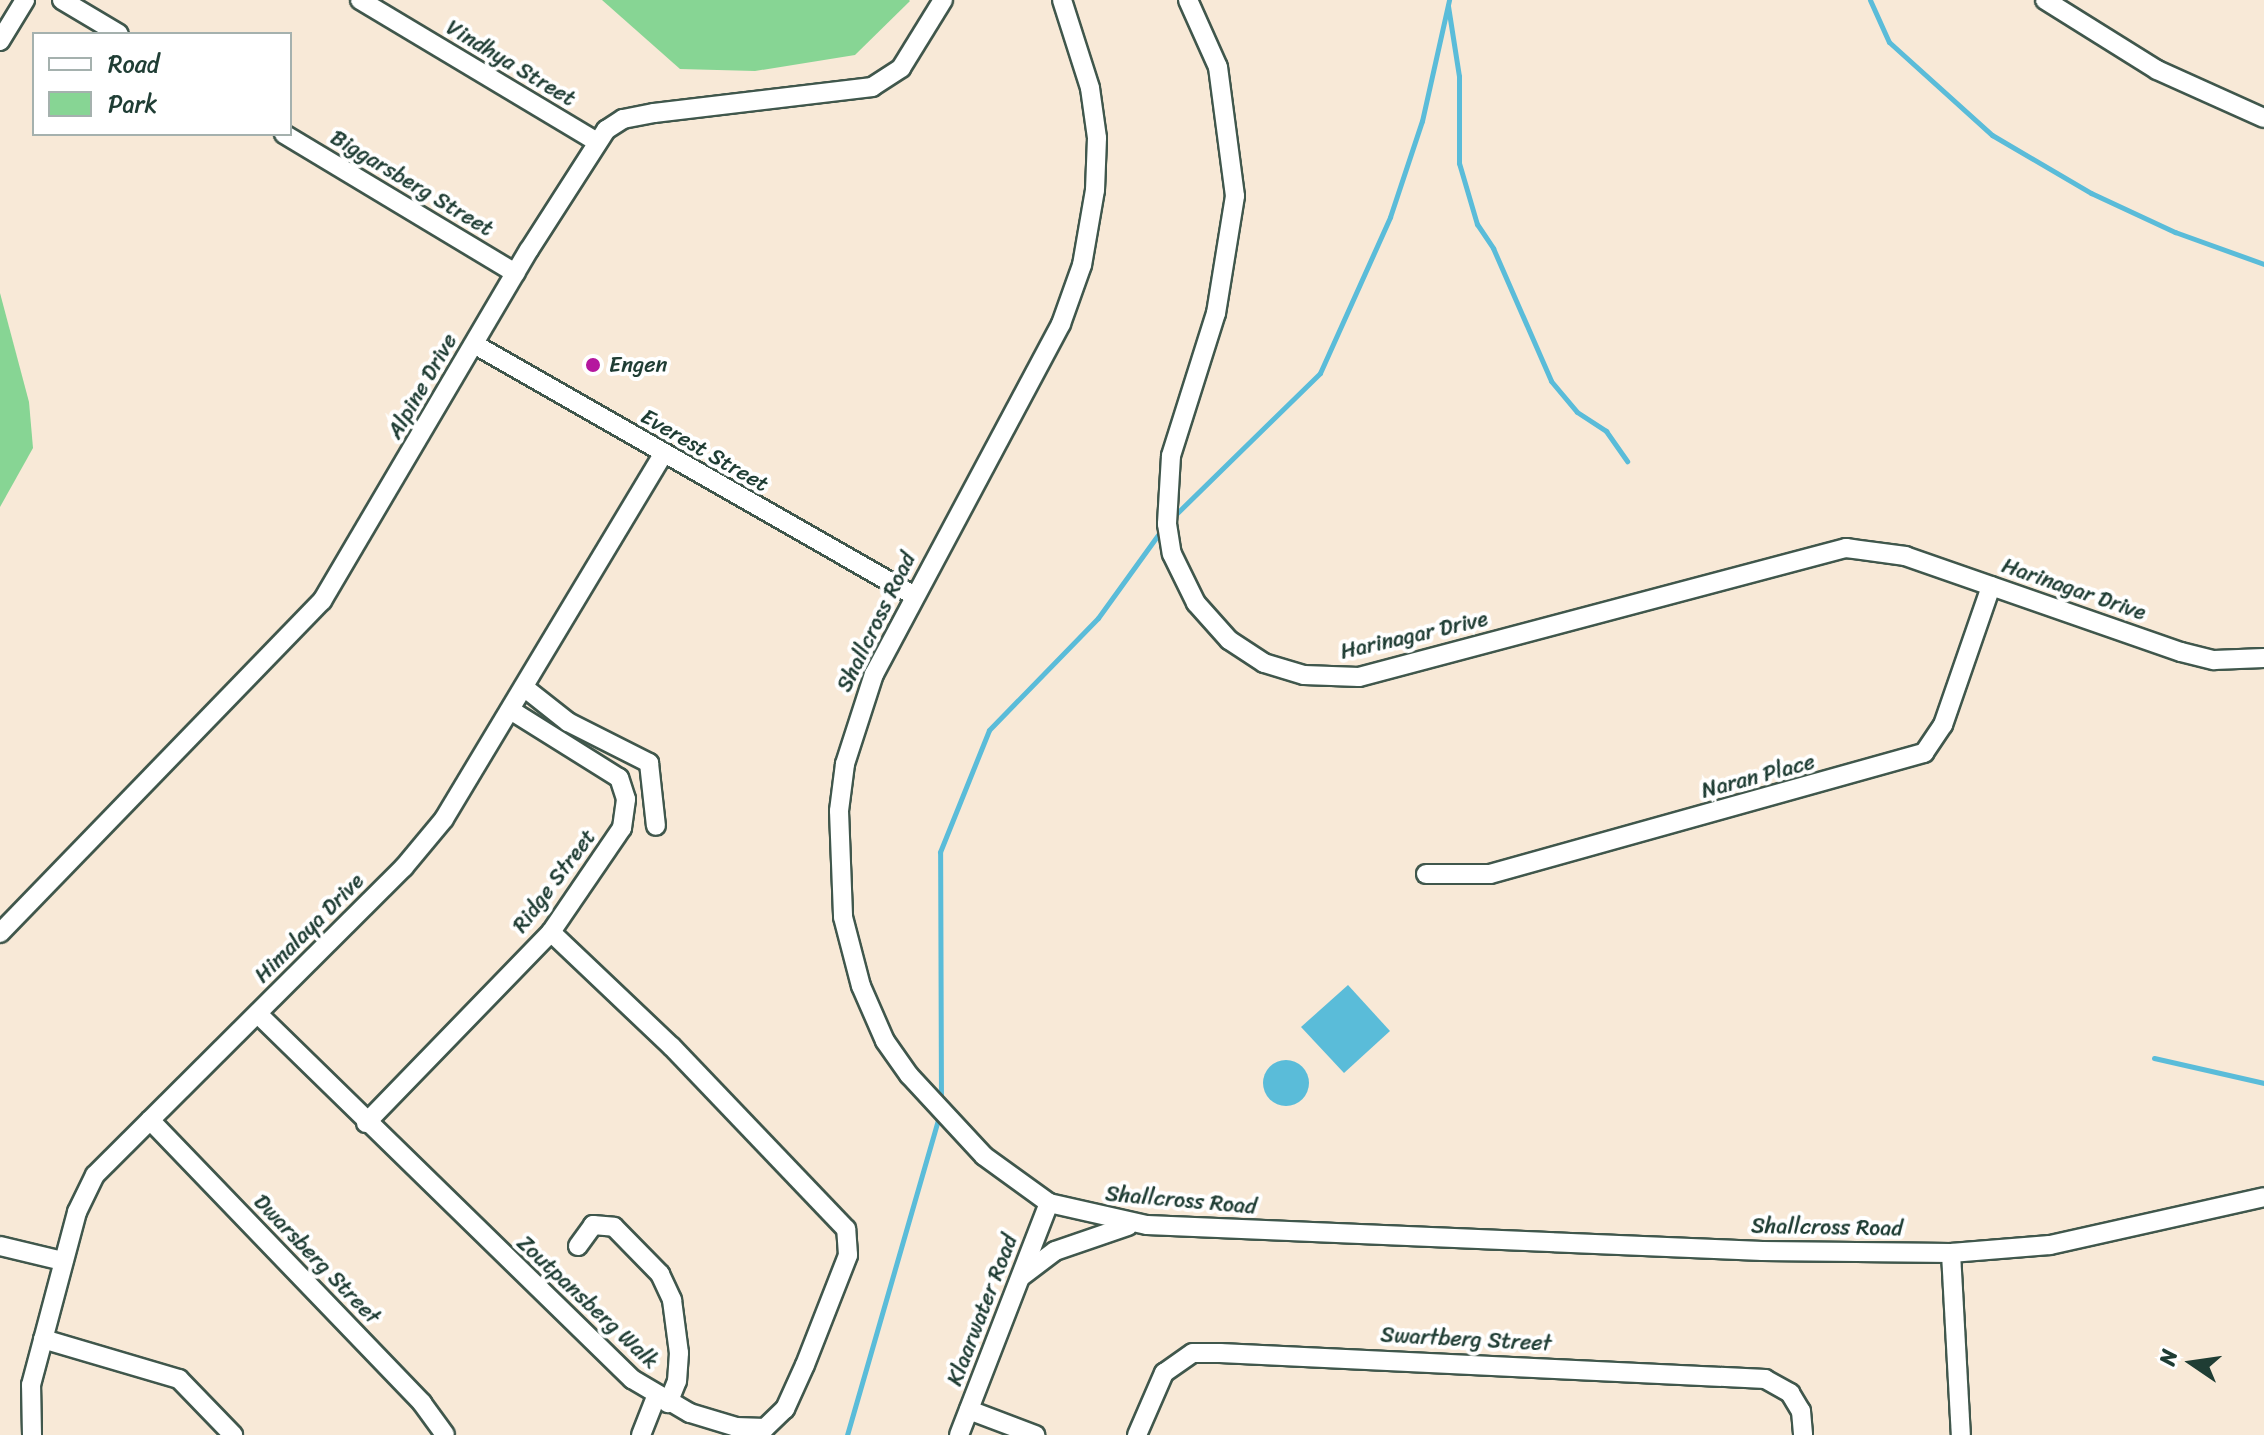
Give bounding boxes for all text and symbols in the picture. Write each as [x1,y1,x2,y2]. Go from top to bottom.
street label: Vindhya Street [442,14,580,112]
legend [32,32,292,136]
text: Road [108,43,159,85]
text: Park [108,83,157,125]
street label: Biggarsberg Street [326,124,498,242]
street label: Alpine Drive [381,329,463,443]
place label: Engen [609,352,667,378]
marker: Engen [584,356,602,374]
street label: Everest Street [637,403,773,497]
street label: Shallcross Road [831,548,921,696]
street label: Harinagar Drive [1998,552,2150,626]
street label: Harinagar Drive [1337,605,1491,665]
street label: Naran Place [1698,748,1818,804]
street label: Ridge Street [506,824,602,938]
street label: Himalaya Drive [249,868,369,988]
street label: Shallcross Road [1104,1180,1258,1220]
street label: Dwarsberg Street [248,1188,386,1330]
street label: Shallcross Road [1751,1212,1903,1242]
street label: Zoutpansberg Walk [512,1230,664,1374]
street label: Klaarwater Road [941,1231,1023,1389]
street label: Swartberg Street [1380,1321,1552,1357]
north arrow [2152,1323,2232,1403]
text: N [2147,1346,2189,1369]

